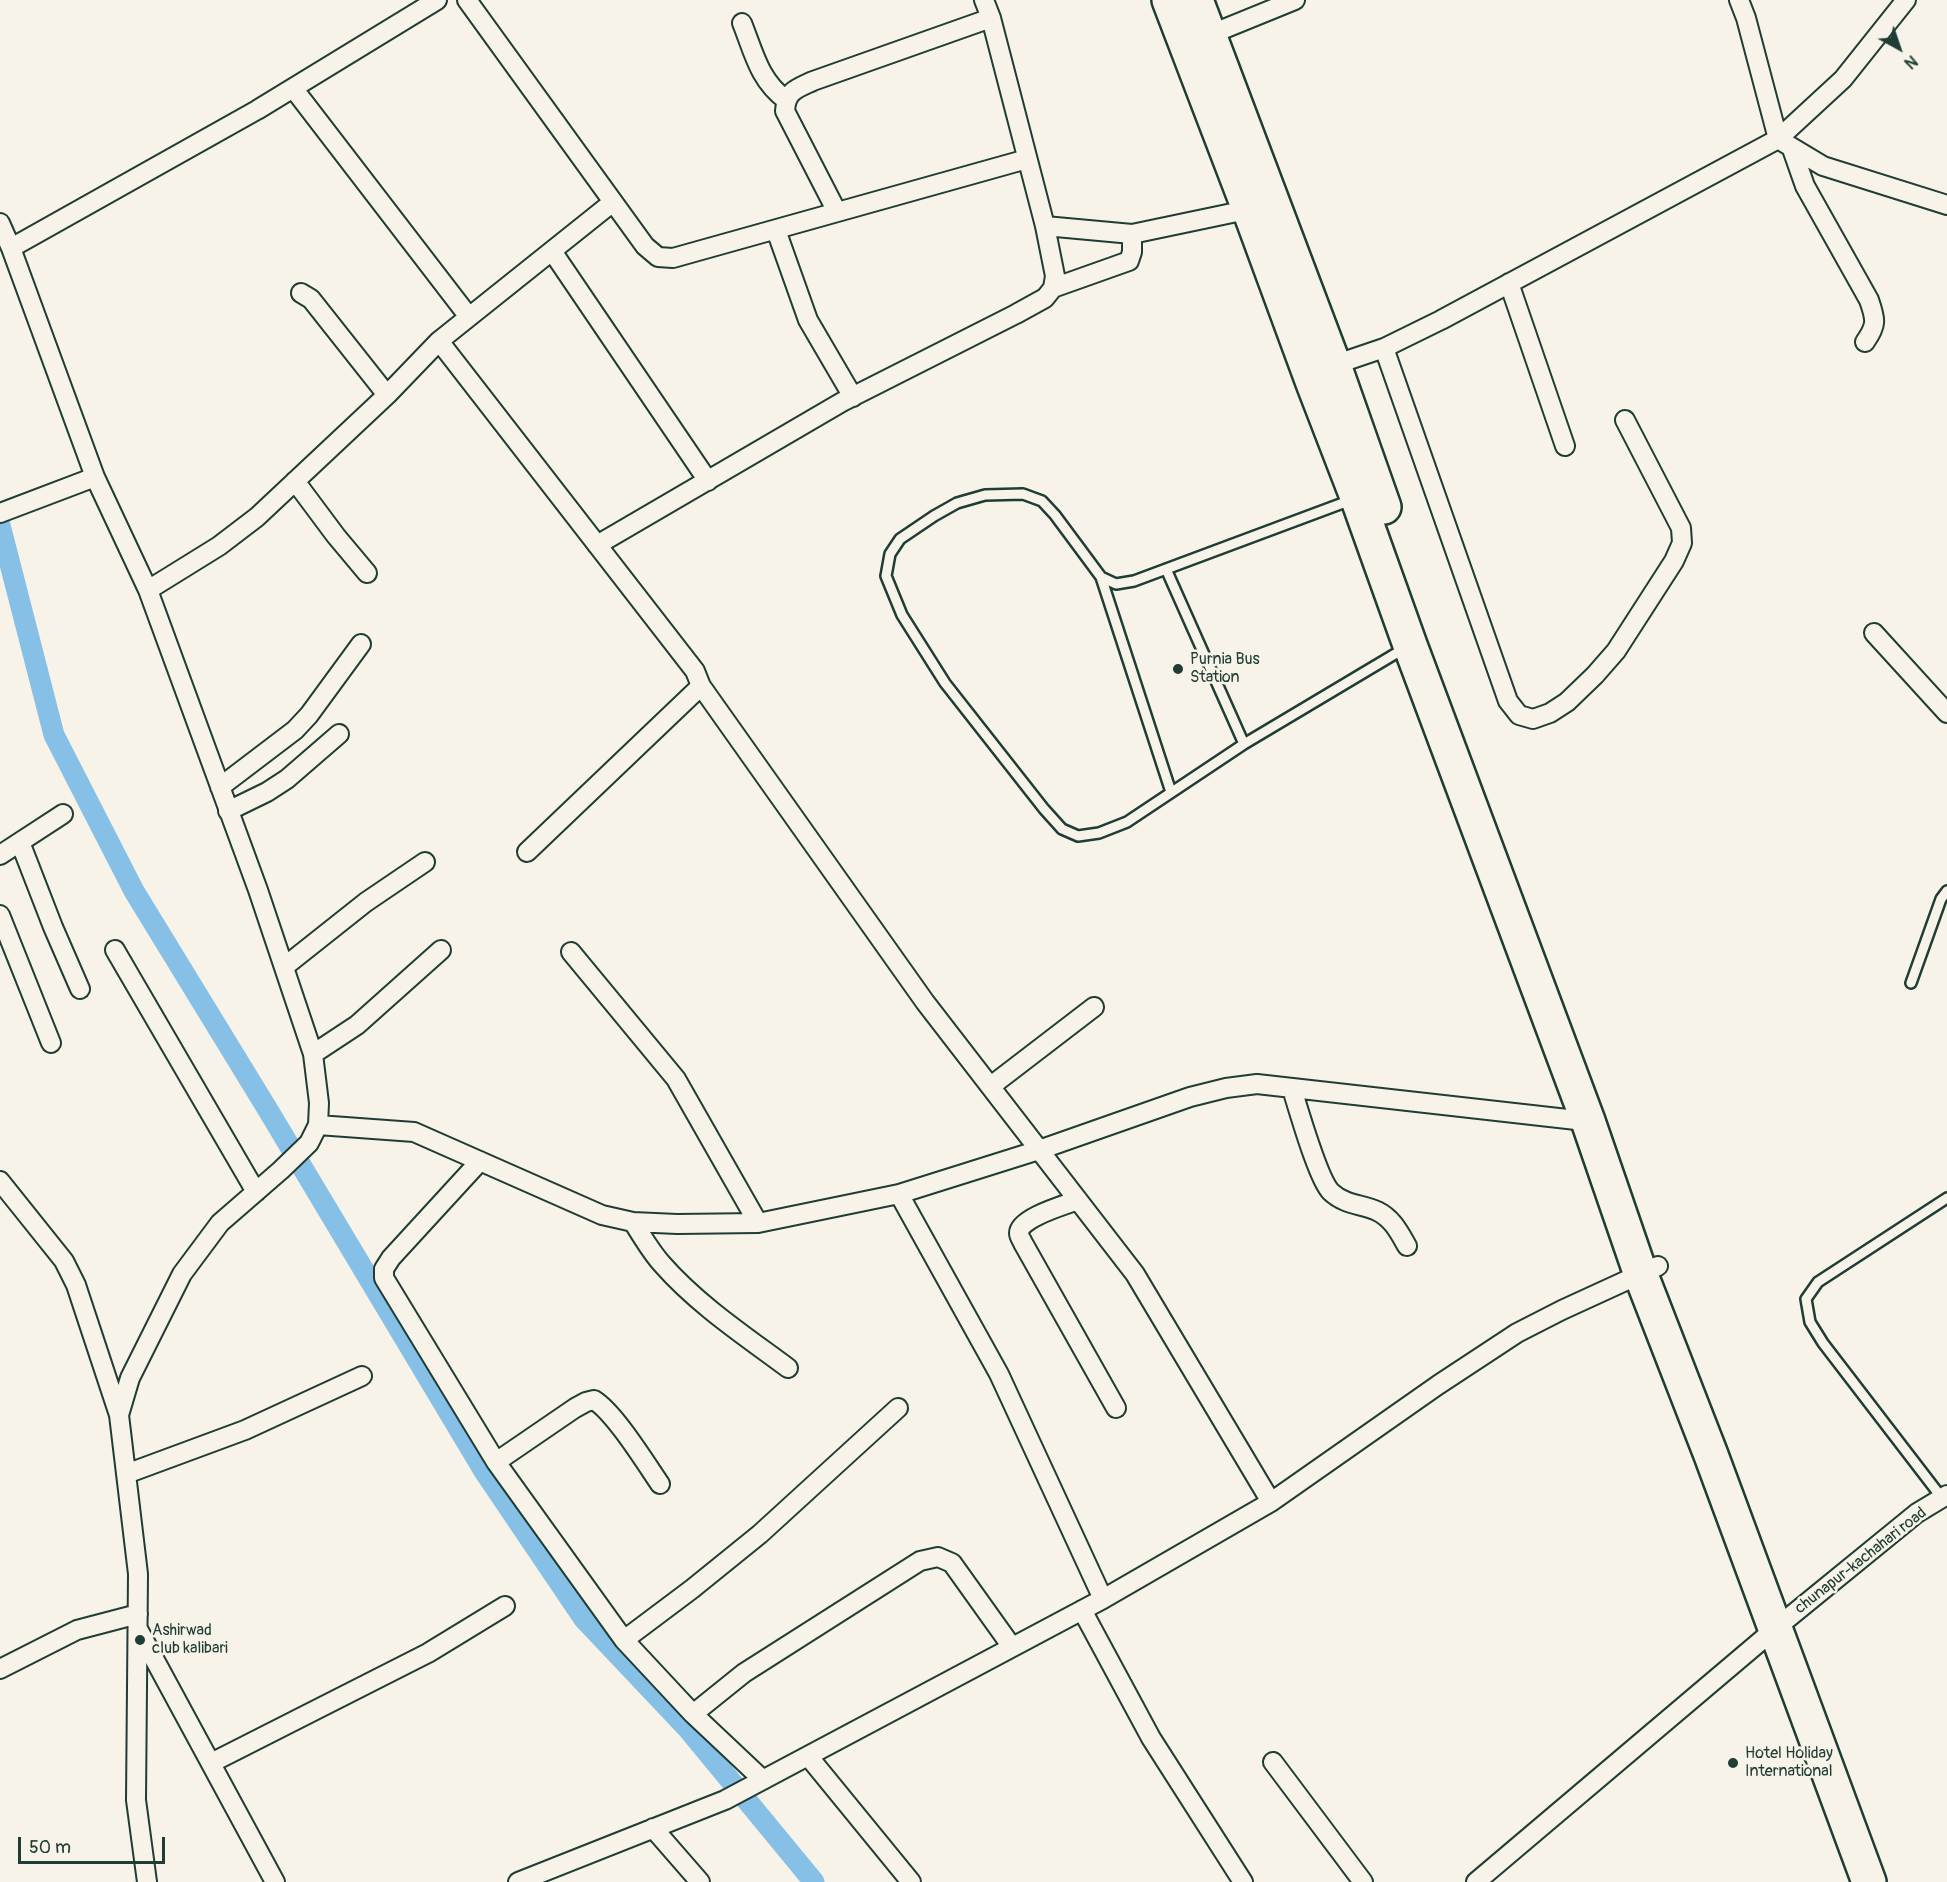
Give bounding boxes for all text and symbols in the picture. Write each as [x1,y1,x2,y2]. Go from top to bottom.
north arrow [1869,18,1929,78]
text: N [1900,51,1921,73]
place label: Purnia Bus Station [1190,650,1260,688]
marker: Purnia Bus Station [1171,662,1185,676]
street label: chunapur-kachahari road [1791,1504,1931,1618]
place label: Ashirwad club kalibari [152,1621,228,1659]
marker: Ashirwad club kalibari [133,1633,147,1647]
place label: Hotel Holiday International [1745,1744,1833,1782]
marker: Hotel Holiday International [1726,1756,1740,1770]
scale bar [21,1825,168,1863]
text: 50 m [29,1836,71,1859]

